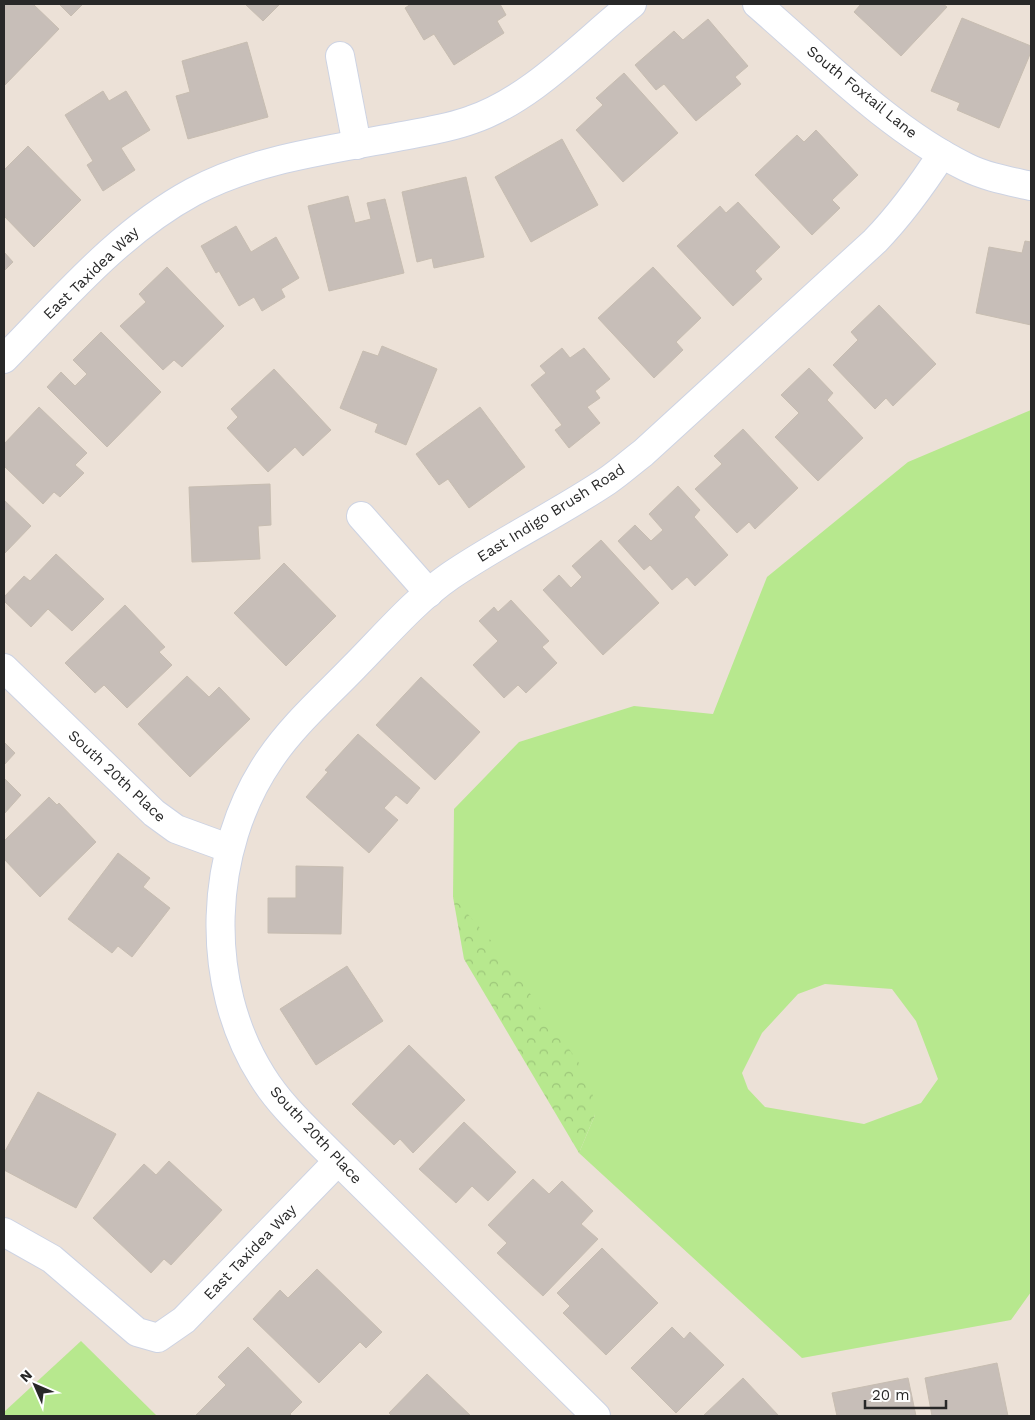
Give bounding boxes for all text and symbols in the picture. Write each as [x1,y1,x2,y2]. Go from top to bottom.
street label: South Foxtail Lane [803,42,921,142]
street label: East Taxidea Way [40,223,143,323]
street label: East Indigo Brush Road [474,460,628,566]
street label: South 20th Place [65,726,169,826]
street label: South 20th Place [266,1083,366,1187]
street label: East Taxidea Way [200,1200,300,1303]
north arrow [10,1360,60,1410]
text: N [16,1366,35,1385]
scale bar [865,1378,946,1410]
text: 20 m [872,1386,910,1404]

